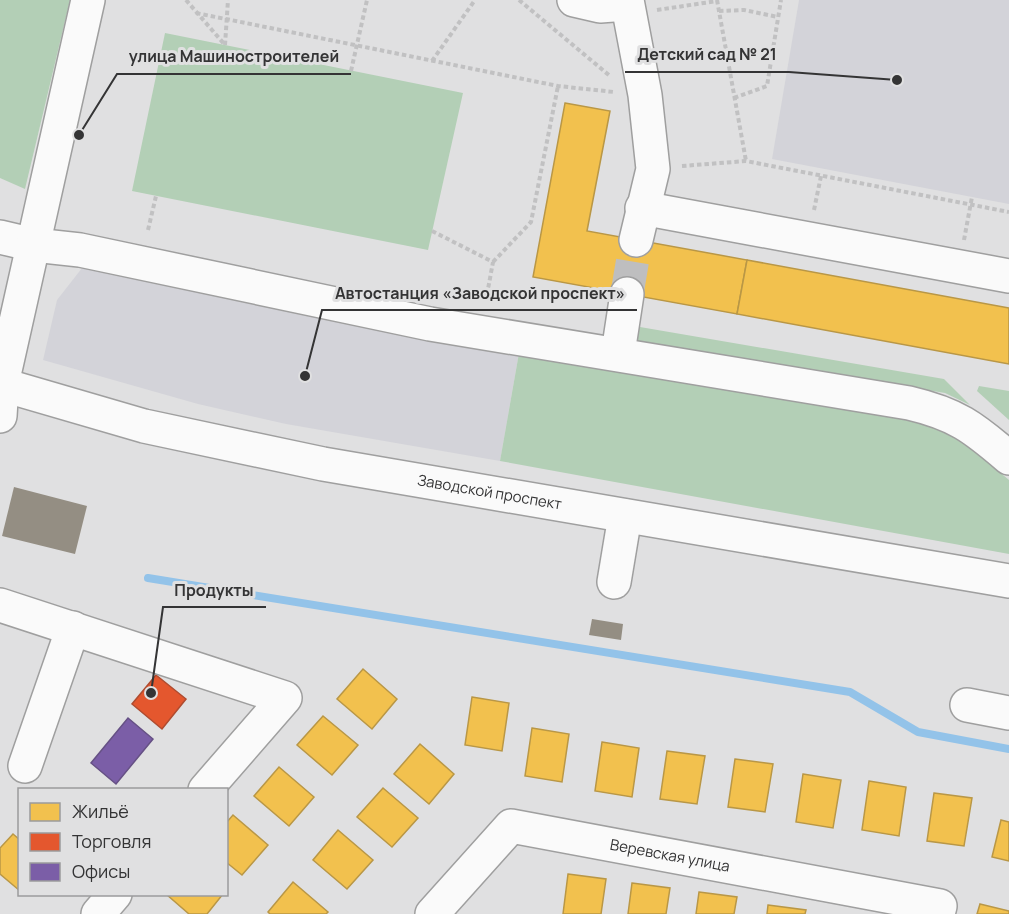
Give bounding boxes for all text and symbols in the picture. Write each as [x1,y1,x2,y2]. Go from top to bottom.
callout: Детский сад № 21 [625,38,789,72]
callout: улица Машиностроителей [117,40,351,74]
text: Детский сад № 21 [637,43,777,65]
text: улица Машиностроителей [129,45,339,67]
callout: Автостанция «Заводской проспект» [322,276,637,310]
text: Автостанция «Заводской проспект» [335,282,625,304]
street label: Заводской проспект [416,469,564,515]
callout: Продукты [163,573,266,607]
text: Продукты [174,579,254,601]
legend [18,788,228,896]
text: Жильё [72,799,129,823]
text: Торговля [72,829,151,853]
street label: Веревская улица [608,834,732,877]
text: Офисы [72,859,130,883]

